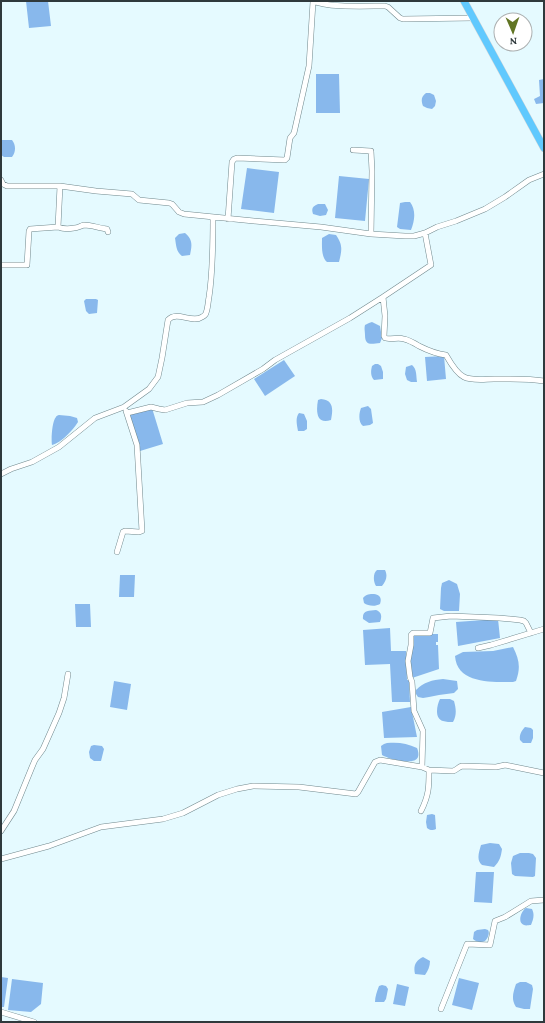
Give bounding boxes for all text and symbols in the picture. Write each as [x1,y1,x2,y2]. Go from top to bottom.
north arrow [493,12,533,52]
text: N [509,36,517,48]

